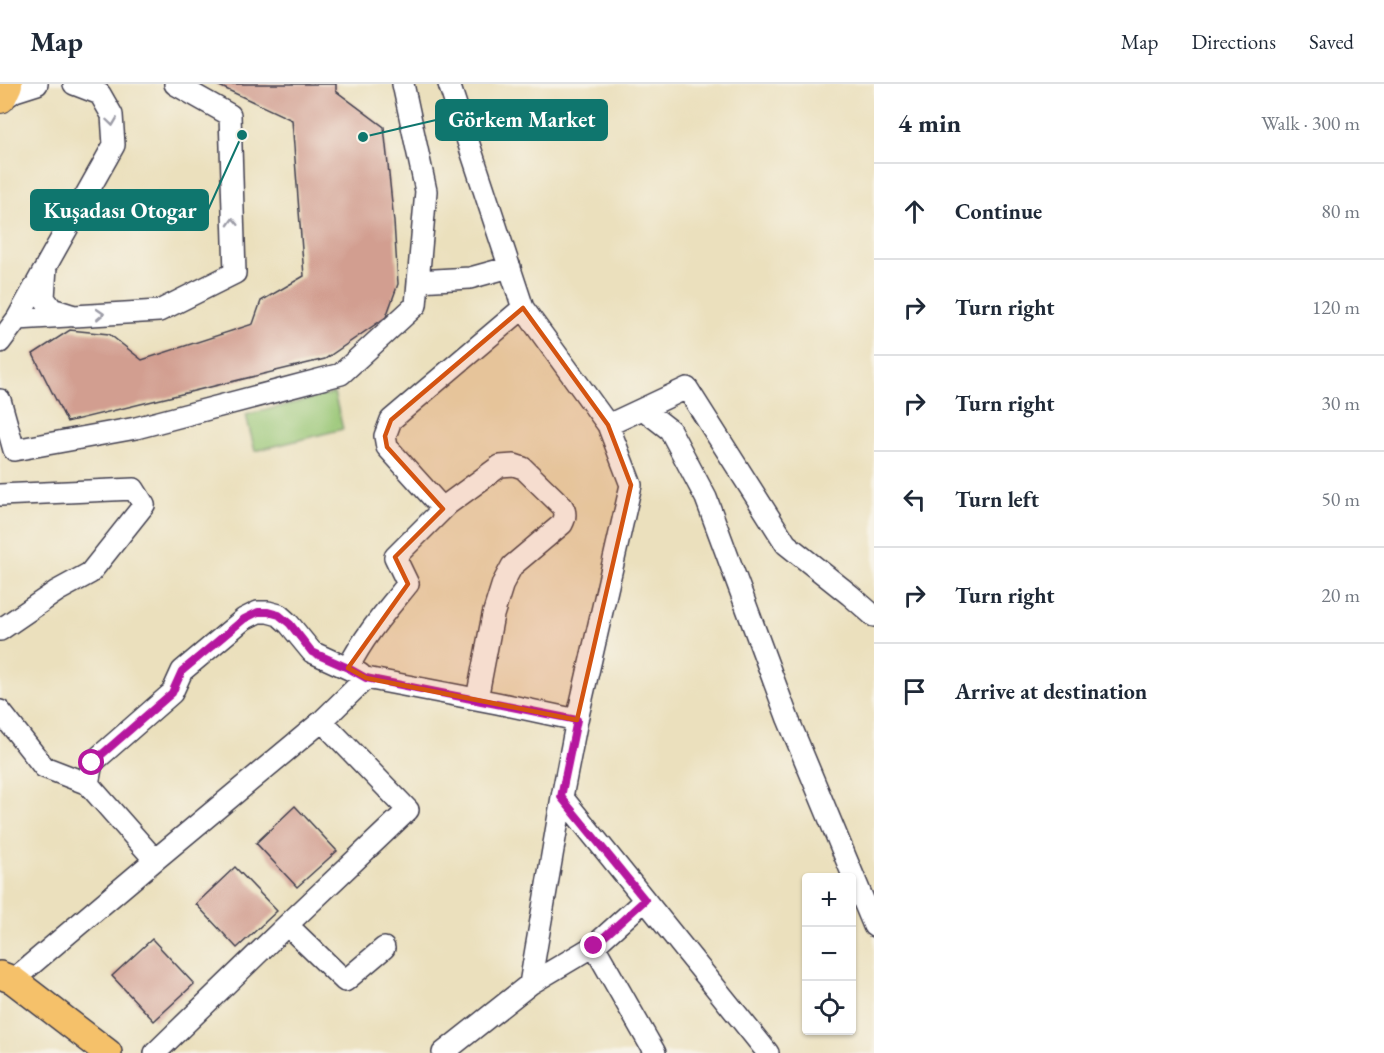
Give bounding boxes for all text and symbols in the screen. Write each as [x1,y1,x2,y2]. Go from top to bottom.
text: Map [30,23,83,59]
text: Map [1121,28,1158,55]
text: Directions [1191,28,1276,55]
text: Saved [1309,28,1354,55]
callout: Görkem Market [436,100,607,140]
text: Görkem Market [448,105,596,134]
text: 4 min [898,106,961,140]
text: Walk · 300 m [1261,110,1360,136]
one-way arrow [105,117,117,126]
callout: Kuşadası Otogar [31,190,208,230]
icon: ahead [898,195,931,228]
text: Kuşadası Otogar [43,196,197,225]
text: Continue [955,197,1042,226]
text: 80 m [1321,198,1360,224]
one-way arrow [227,217,240,226]
icon: right [898,291,931,324]
text: Turn right [955,293,1054,322]
text: 120 m [1312,294,1360,320]
one-way arrow [96,308,105,321]
icon: right [898,387,931,420]
text: Turn right [955,389,1054,418]
text: 30 m [1321,390,1360,416]
icon: left [898,483,931,516]
text: Turn left [955,485,1039,514]
text: 50 m [1321,486,1360,512]
icon: right [898,579,931,612]
text: Turn right [955,581,1054,610]
text: 20 m [1321,582,1360,608]
icon: arrive [898,675,931,708]
text: Arrive at destination [955,677,1147,706]
route start [78,749,104,775]
map controls [802,873,856,1035]
button: + [802,873,856,927]
button: − [802,927,856,981]
route end [580,932,606,958]
button: locate [802,981,856,1035]

